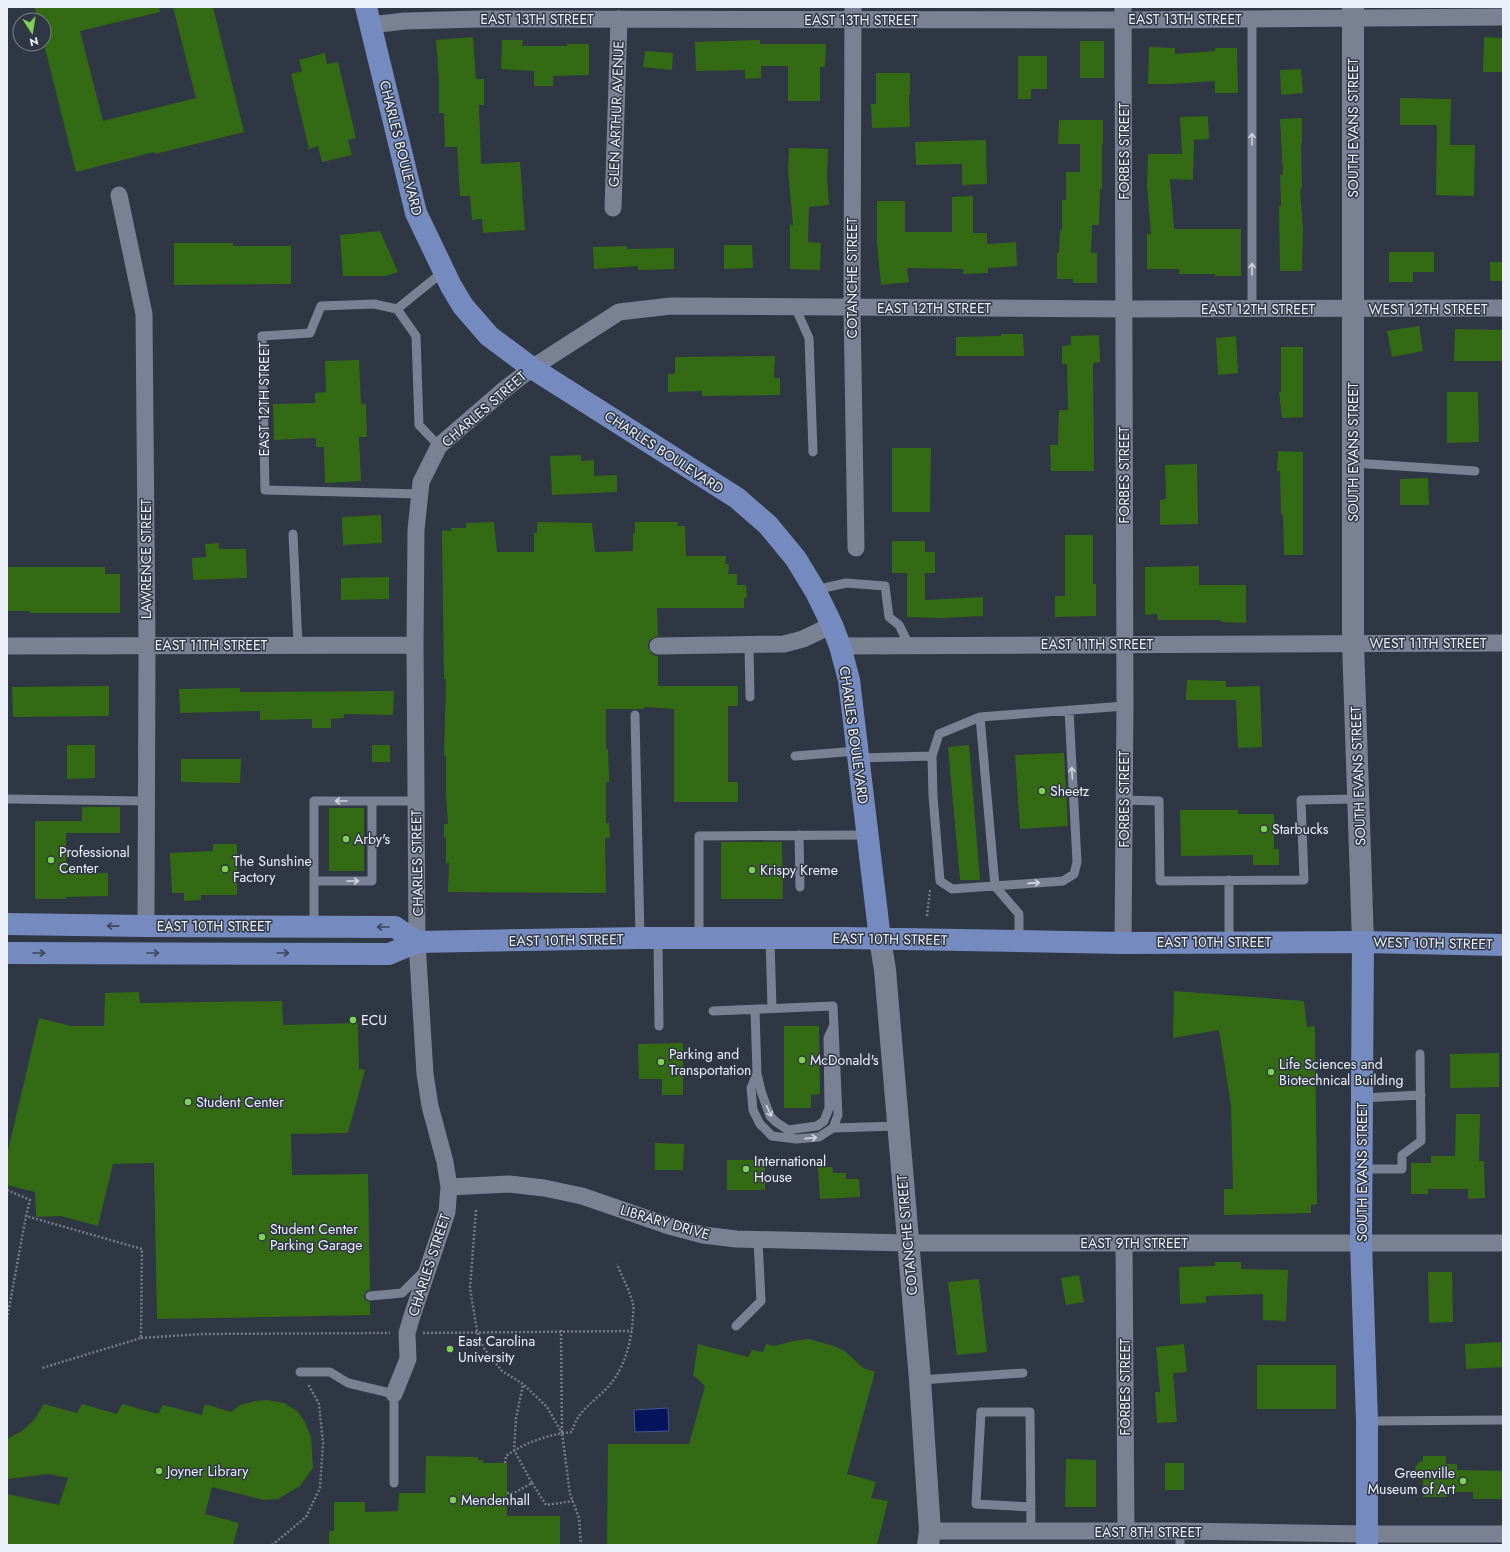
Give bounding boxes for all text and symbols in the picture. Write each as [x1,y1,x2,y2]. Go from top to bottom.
street label: EAST 13TH STREET [480,9,594,29]
street label: EAST 13TH STREET [1128,9,1242,29]
street label: EAST 13TH STREET [804,10,918,30]
north arrow [12,12,52,52]
text: N [28,33,40,51]
street label: GLEN ARTHUR AVENUE [603,40,629,188]
street label: SOUTH EVANS STREET [1343,58,1363,198]
street label: CHARLES BOULEVARD [375,78,427,218]
street label: FORBES STREET [1114,102,1134,200]
one-way arrow [1248,133,1256,146]
street label: COTANCHE STREET [842,217,862,338]
one-way arrow [1248,263,1256,276]
street label: EAST 12TH STREET [877,298,992,318]
street label: EAST 12TH STREET [1201,299,1316,319]
street label: WEST 12TH STREET [1369,299,1488,319]
street label: EAST 12TH STREET [254,341,274,456]
street label: CHARLES STREET [437,366,531,451]
street label: SOUTH EVANS STREET [1343,382,1363,522]
street label: CHARLES BOULEVARD [600,406,728,498]
street label: FORBES STREET [1114,426,1134,524]
street label: LAWRENCE STREET [136,498,156,619]
street label: WEST 11TH STREET [1369,633,1487,653]
street label: EAST 11TH STREET [1041,634,1154,654]
street label: EAST 11TH STREET [155,635,268,655]
street label: CHARLES BOULEVARD [834,665,874,805]
street label: SOUTH EVANS STREET [1346,705,1370,846]
street label: FORBES STREET [1114,750,1134,848]
one-way arrow [1069,767,1076,780]
place label: Sheetz [1050,781,1090,801]
marker: Sheetz [1037,786,1047,796]
one-way arrow [335,797,348,805]
street label: CHARLES STREET [406,809,428,916]
place label: Starbucks [1272,819,1329,839]
marker: Starbucks [1259,824,1269,834]
place label: Arby's [354,829,391,849]
marker: Arby's [341,834,351,844]
place label: Professional Center [59,842,130,878]
place label: The Sunshine Factory [233,851,312,887]
marker: Professional Center [46,855,56,865]
place label: Krispy Kreme [760,860,838,880]
marker: The Sunshine Factory [220,864,230,874]
marker: Krispy Kreme [747,865,757,875]
one-way arrow [346,877,359,885]
one-way arrow [1027,880,1040,887]
street label: EAST 10TH STREET [157,916,272,936]
one-way arrow [107,922,120,930]
one-way arrow [377,923,390,931]
street label: EAST 10TH STREET [832,928,948,950]
street label: EAST 10TH STREET [508,929,624,951]
street label: EAST 10TH STREET [1157,932,1272,952]
street label: WEST 10TH STREET [1373,932,1493,954]
one-way arrow [32,949,45,957]
one-way arrow [146,949,159,957]
one-way arrow [276,949,289,957]
place label: ECU [361,1010,387,1030]
marker: ECU [348,1015,358,1025]
place label: Parking and Transportation [669,1044,751,1080]
place label: McDonald's [810,1050,879,1070]
place label: Life Sciences and Biotechnical Building [1279,1054,1404,1090]
marker: McDonald's [797,1055,807,1065]
marker: Parking and Transportation [656,1057,666,1067]
marker: Life Sciences and Biotechnical Building [1266,1067,1276,1077]
place label: Student Center [196,1092,284,1112]
marker: Student Center [183,1097,193,1107]
street label: SOUTH EVANS STREET [1352,1102,1372,1242]
one-way arrow [766,1105,773,1117]
one-way arrow [804,1134,817,1142]
place label: International House [754,1151,826,1187]
marker: International House [741,1164,751,1174]
street label: COTANCHE STREET [892,1173,922,1296]
street label: LIBRARY DRIVE [618,1200,712,1244]
street label: CHARLES STREET [403,1211,455,1319]
place label: Student Center Parking Garage [270,1219,362,1255]
marker: Student Center Parking Garage [257,1232,267,1242]
street label: EAST 9TH STREET [1080,1233,1188,1253]
place label: East Carolina University [458,1331,535,1367]
street label: FORBES STREET [1115,1338,1135,1436]
marker: East Carolina University [445,1344,455,1354]
place label: Joyner Library [165,1461,249,1481]
place label: Greenville Museum of Art [1368,1463,1456,1499]
marker: Joyner Library [154,1466,164,1476]
marker: Greenville Museum of Art [1458,1476,1468,1486]
place label: Mendenhall [461,1490,530,1510]
marker: Mendenhall [448,1495,458,1505]
street label: EAST 8TH STREET [1094,1522,1202,1542]

